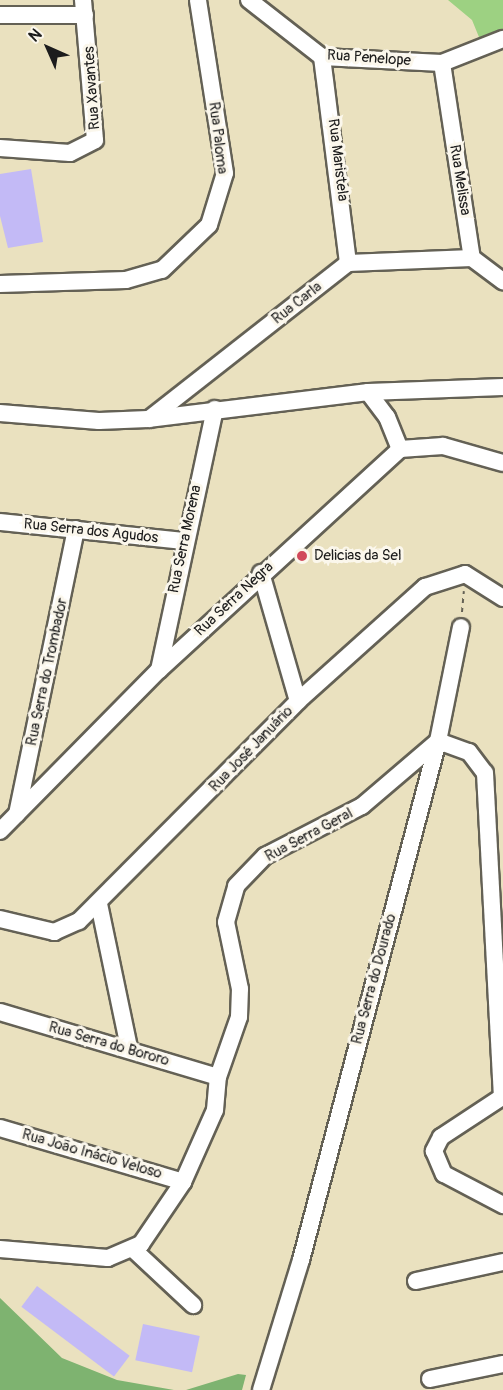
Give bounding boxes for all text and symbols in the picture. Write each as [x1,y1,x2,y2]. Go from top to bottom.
north arrow [18,18,78,78]
text: N [24,24,46,46]
street label: Rua Xavantes [80,46,104,130]
street label: Rua Penelope [326,46,412,70]
street label: Rua Paloma [205,101,231,175]
street label: Rua Maristela [324,118,352,202]
street label: Rua Melissa [446,143,474,217]
street label: Rua Carla [268,278,326,328]
street label: Rua Serra Morena [165,483,205,595]
street label: Rua Serra dos Agudos [23,515,159,547]
place label: Delicias da Sel [314,547,402,565]
marker: Delicias da Sel [295,549,309,563]
street label: Rua Serra Negra [191,558,277,640]
street label: Rua Serra do Trombador [23,596,71,748]
street label: Rua José Januário [205,702,297,796]
street label: Rua Serra Geral [262,804,356,866]
street label: Rua Serra do Dourado [348,912,400,1046]
street label: Rua Serra do Bororo [47,1018,171,1070]
street label: Rua João Inácio Veloso [20,1125,164,1183]

